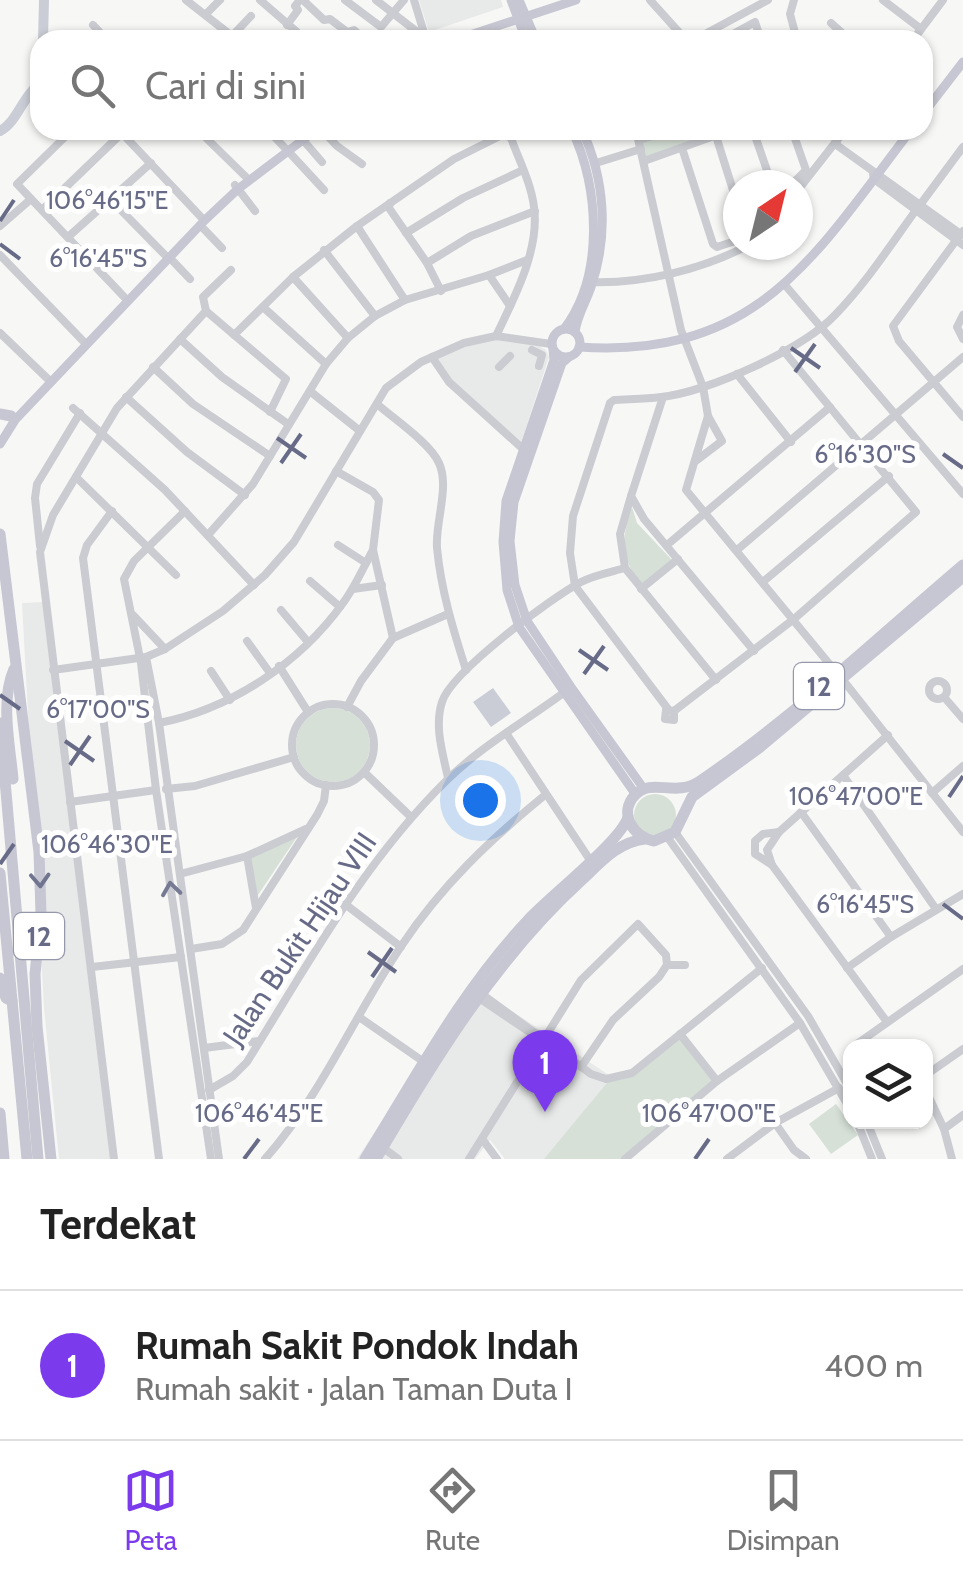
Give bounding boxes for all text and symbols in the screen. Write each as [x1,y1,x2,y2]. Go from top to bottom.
search box [30,30,933,140]
icon: search [65,58,120,113]
text: Cari di sini [145,62,306,109]
north arrow [723,170,813,260]
text: 106°46'15"E [46,185,168,215]
text: 6°16'45"S [49,243,147,273]
text: 6°16'30"S [814,439,916,469]
road number: 12 [794,663,844,709]
text: 6°17'00"S [46,694,150,724]
your location [455,775,506,826]
text: 106°47'00"E [789,781,923,811]
street label: Jalan Bukit Hijau VIII [214,825,384,1053]
text: 106°46'30"E [41,829,173,859]
one-way arrow [29,872,50,888]
one-way arrow [161,881,182,898]
text: 6°16'45"S [816,889,914,919]
road number: 12 [14,913,64,959]
pin: 1 [512,1030,578,1112]
map controls [843,1039,933,1129]
button: layers [843,1039,933,1129]
text: 106°46'45"E [195,1098,323,1128]
text: 106°47'00"E [642,1098,776,1128]
text: Terdekat [40,1198,196,1250]
text: Rumah Sakit Pondok Indah [135,1322,579,1369]
text: 1 [67,1346,78,1385]
text: 400 m [825,1346,923,1385]
text: Rumah sakit · Jalan Taman Duta I [135,1369,573,1408]
tab: Peta [123,1463,178,1557]
tab: Rute [425,1463,480,1557]
tab: Disimpan [727,1463,840,1557]

